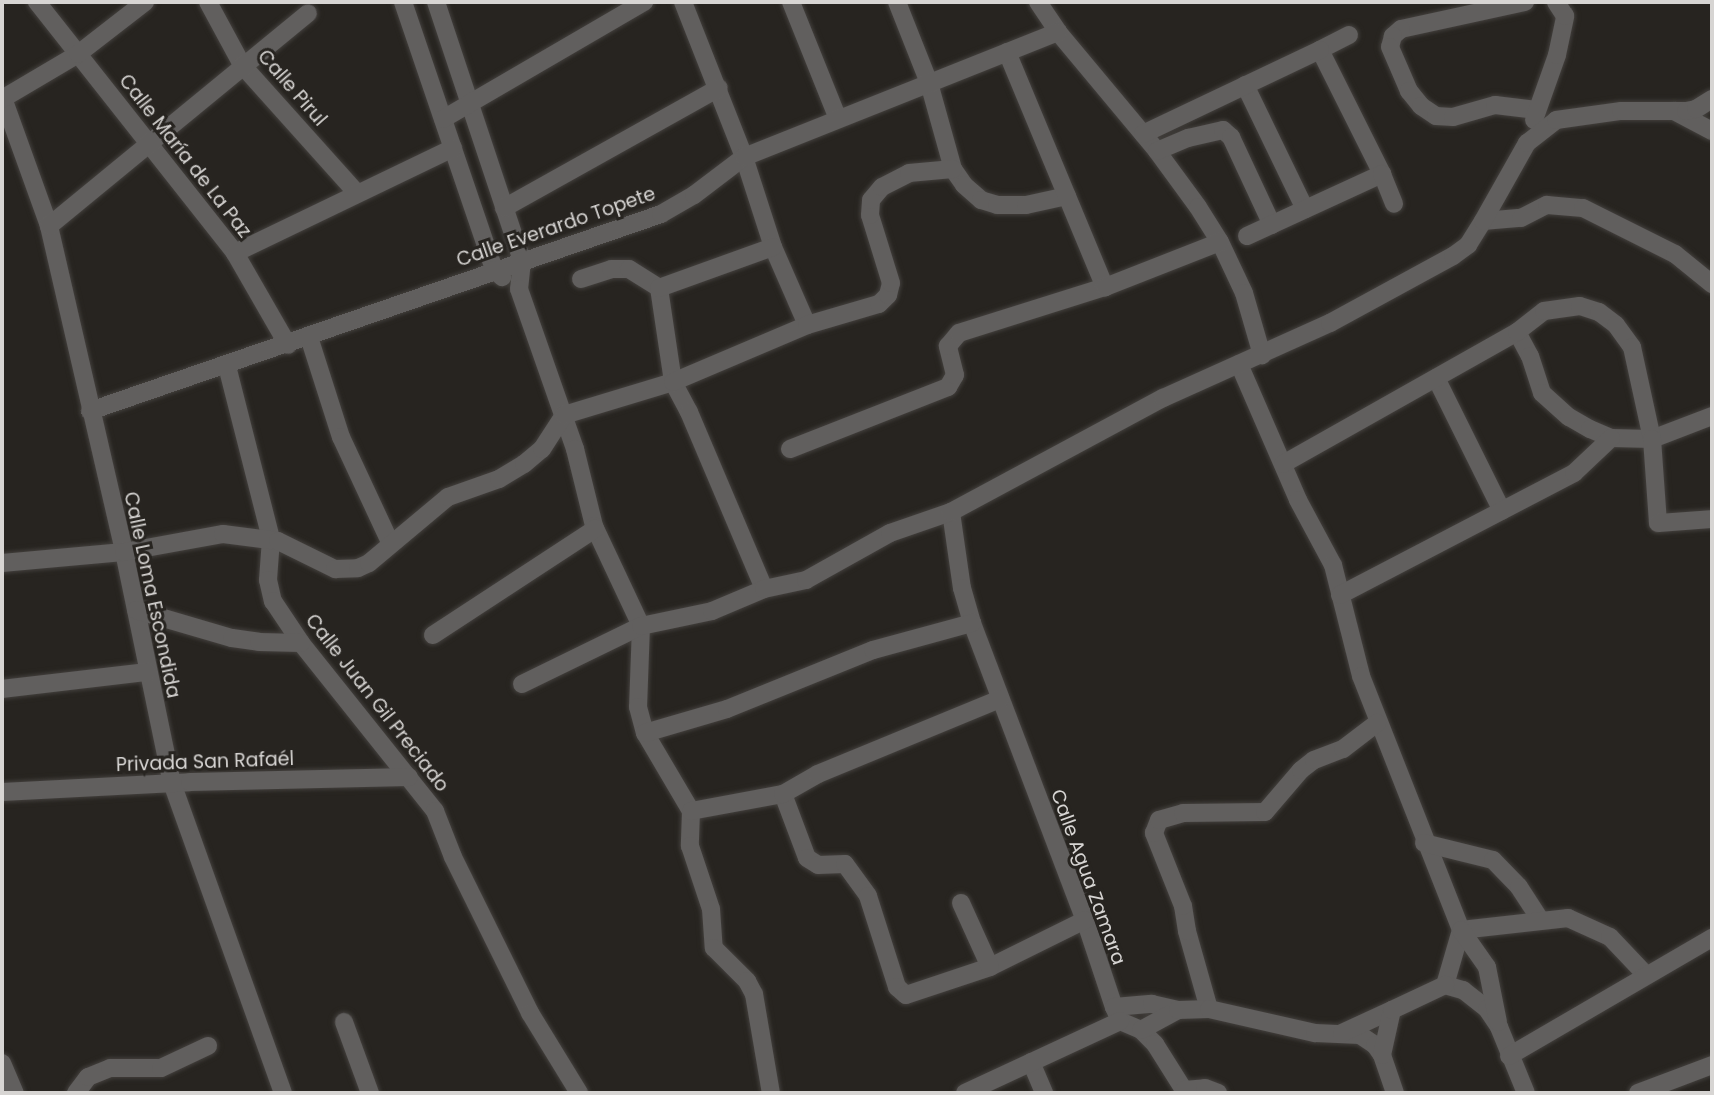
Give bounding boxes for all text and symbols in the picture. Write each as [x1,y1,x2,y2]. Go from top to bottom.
street label: Calle Pirul [253,45,331,131]
street label: Calle María de La Paz [114,70,256,242]
street label: Calle Everardo Topete [454,182,658,272]
street label: Calle Loma Escondida [119,490,185,700]
street label: Calle Juan Gil Preciado [301,610,453,796]
street label: Privada San Rafaél [116,747,294,777]
street label: Calle Agua Zamara [1046,786,1130,968]

